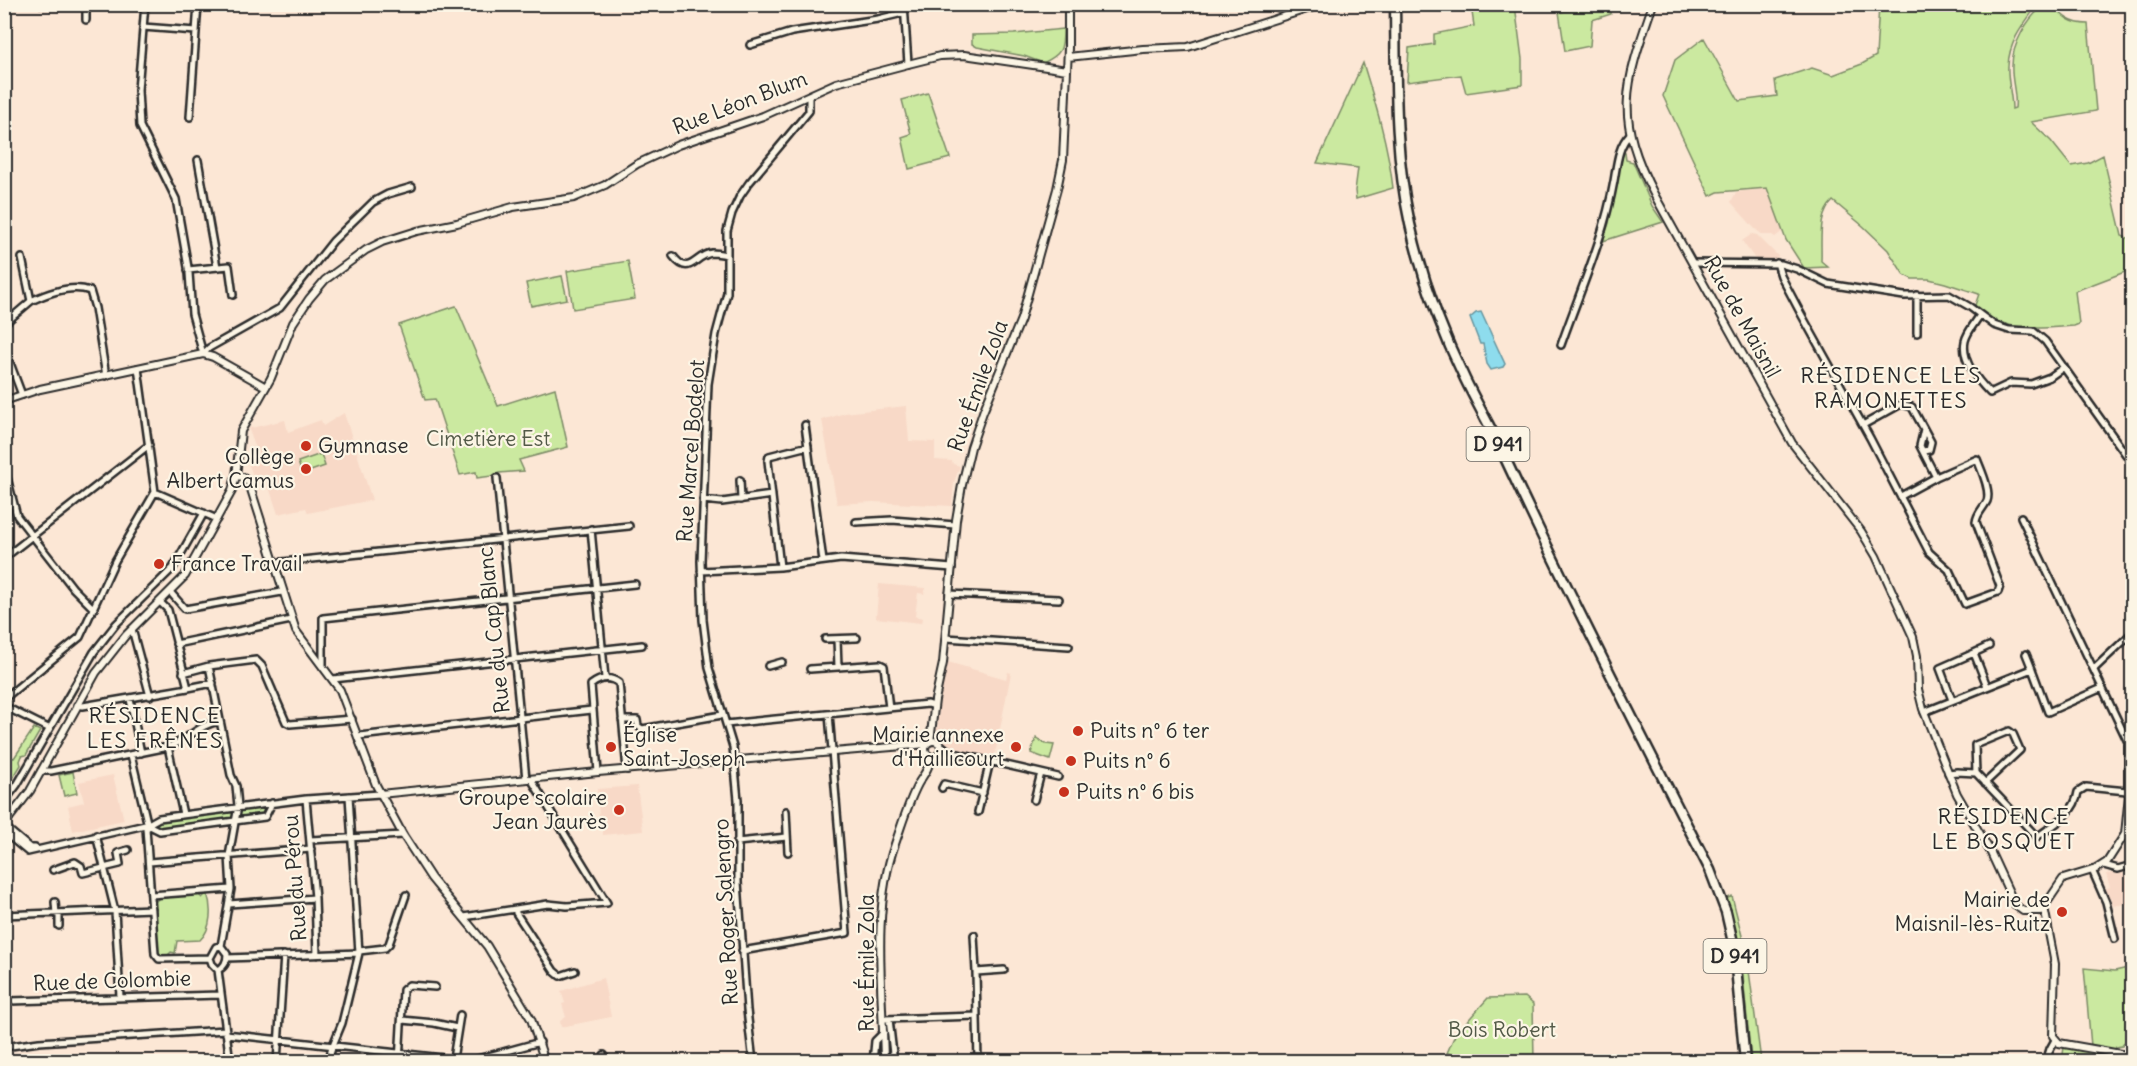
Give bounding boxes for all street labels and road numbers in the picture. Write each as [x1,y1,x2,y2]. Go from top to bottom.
street label: Rue Léon Blum [669,65,811,141]
street label: Rue de Maisnil [1698,251,1787,382]
street label: Rue Émile Zola [941,316,1014,455]
street label: Rue Marcel Bodelot [671,359,710,543]
road number: D 941 [1466,427,1530,461]
street label: Rue du Cap Blanc [471,545,516,715]
street label: Rue du Pérou [277,814,312,942]
street label: Rue Roger Salengro [707,818,744,1006]
street label: Rue Émile Zola [853,894,880,1032]
road number: D 941 [1704,939,1766,973]
street label: Rue de Colombie [32,964,192,997]

